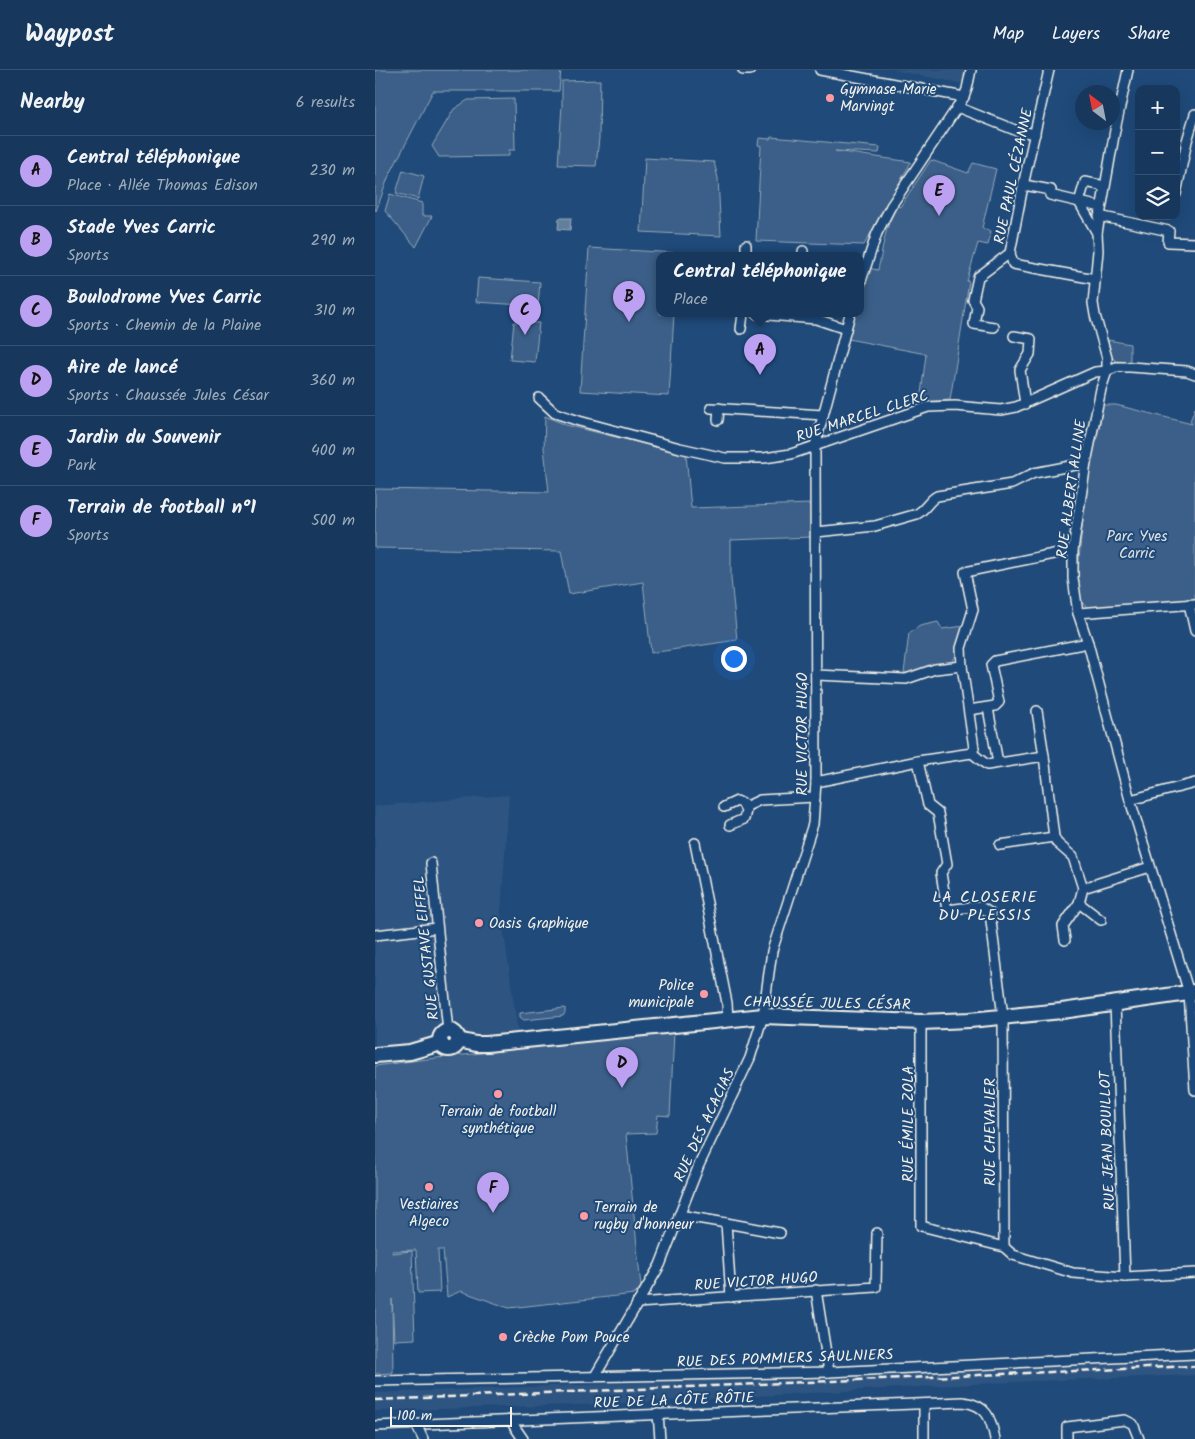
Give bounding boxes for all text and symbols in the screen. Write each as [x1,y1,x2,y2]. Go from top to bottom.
text: Waypost [25,15,114,54]
text: Map [993,20,1024,49]
text: Layers [1052,20,1100,49]
text: Share [1128,20,1170,49]
place label: Gymnase Marie Marvingt [840,78,937,119]
north arrow [1075,85,1120,130]
map controls [1135,85,1180,220]
button: + [1135,85,1180,130]
text: Nearby [20,86,85,119]
text: 6 results [296,90,355,115]
marker: Gymnase Marie Marvingt [824,92,836,104]
street label: RUE PAUL CÉZANNE [988,105,1040,246]
button: − [1135,130,1180,175]
text: Central téléphonique [67,143,240,173]
text: A [31,158,41,183]
text: 230 m [309,158,355,183]
text: Place · Allée Thomas Edison [67,173,258,198]
pin: E [923,175,955,216]
button: layers [1135,175,1180,220]
text: Stade Yves Carric [67,213,216,243]
text: B [31,228,41,253]
text: 290 m [311,228,355,253]
text: Sports [67,243,109,268]
popup [656,252,864,317]
text: Central téléphonique [673,257,847,287]
pin: B [613,281,645,322]
text: Boulodrome Yves Carric [67,283,262,313]
text: Place [673,287,708,312]
pin: C [509,294,541,335]
text: C [31,298,41,323]
text: 310 m [314,298,355,323]
text: Sports · Chemin de la Plaine [67,313,261,338]
pin: A [744,334,776,375]
text: Aire de lancé [67,353,177,383]
text: D [31,368,41,393]
text: 360 m [310,368,355,393]
text: Sports · Chaussée Jules César [67,383,269,408]
street label: RUE MARCEL CLERC [793,384,932,450]
street label: RUE ALBERT ALLINE [1050,417,1094,560]
text: Jardin du Souvenir [67,423,221,453]
text: E [32,438,40,463]
text: 400 m [311,438,355,463]
text: Park [67,453,96,478]
text: Terrain de football n°1 [67,493,256,523]
text: F [32,508,40,533]
text: 500 m [311,508,355,533]
text: Sports [67,523,109,548]
park label: Parc Yves Carric [1107,525,1168,566]
your location [721,646,747,672]
street label: RUE VICTOR HUGO [791,672,815,796]
street label: RUE GUSTAVE EIFFEL [408,875,446,1021]
district label: LA CLOSERIE DU PLESSIS [932,885,1038,928]
place label: Oasis Graphique [489,912,589,936]
marker: Oasis Graphique [473,917,485,929]
place label: Police municipale [628,974,694,1015]
marker: Police municipale [698,988,710,1000]
street label: CHAUSSÉE JULES CÉSAR [743,991,911,1017]
pin: D [606,1047,638,1088]
street label: RUE DES ACACIAS [668,1065,742,1186]
street label: RUE ÉMILE ZOLA [897,1066,921,1182]
street label: RUE JEAN BOUILLOT [1094,1069,1122,1211]
street label: RUE CHEVALIER [979,1078,1003,1186]
marker: Terrain de football synthétique [492,1088,504,1100]
place label: Terrain de football synthétique [440,1100,557,1141]
pin: F [477,1172,509,1213]
marker: Vestiaires Algeco [423,1181,435,1193]
place label: Vestiaires Algeco [399,1193,459,1234]
place label: Terrain de rugby d'honneur [594,1196,695,1237]
marker: Terrain de rugby d'honneur [578,1210,590,1222]
street label: RUE VICTOR HUGO [694,1266,819,1298]
place label: Crèche Pom Pouce [513,1326,630,1350]
marker: Crèche Pom Pouce [497,1331,509,1343]
street label: RUE DES POMMIERS SAULNIERS [676,1343,894,1375]
street label: RUE DE LA CÔTE RÔTIE [593,1386,756,1416]
scale bar [390,1404,513,1427]
text: 100 m [397,1405,432,1427]

